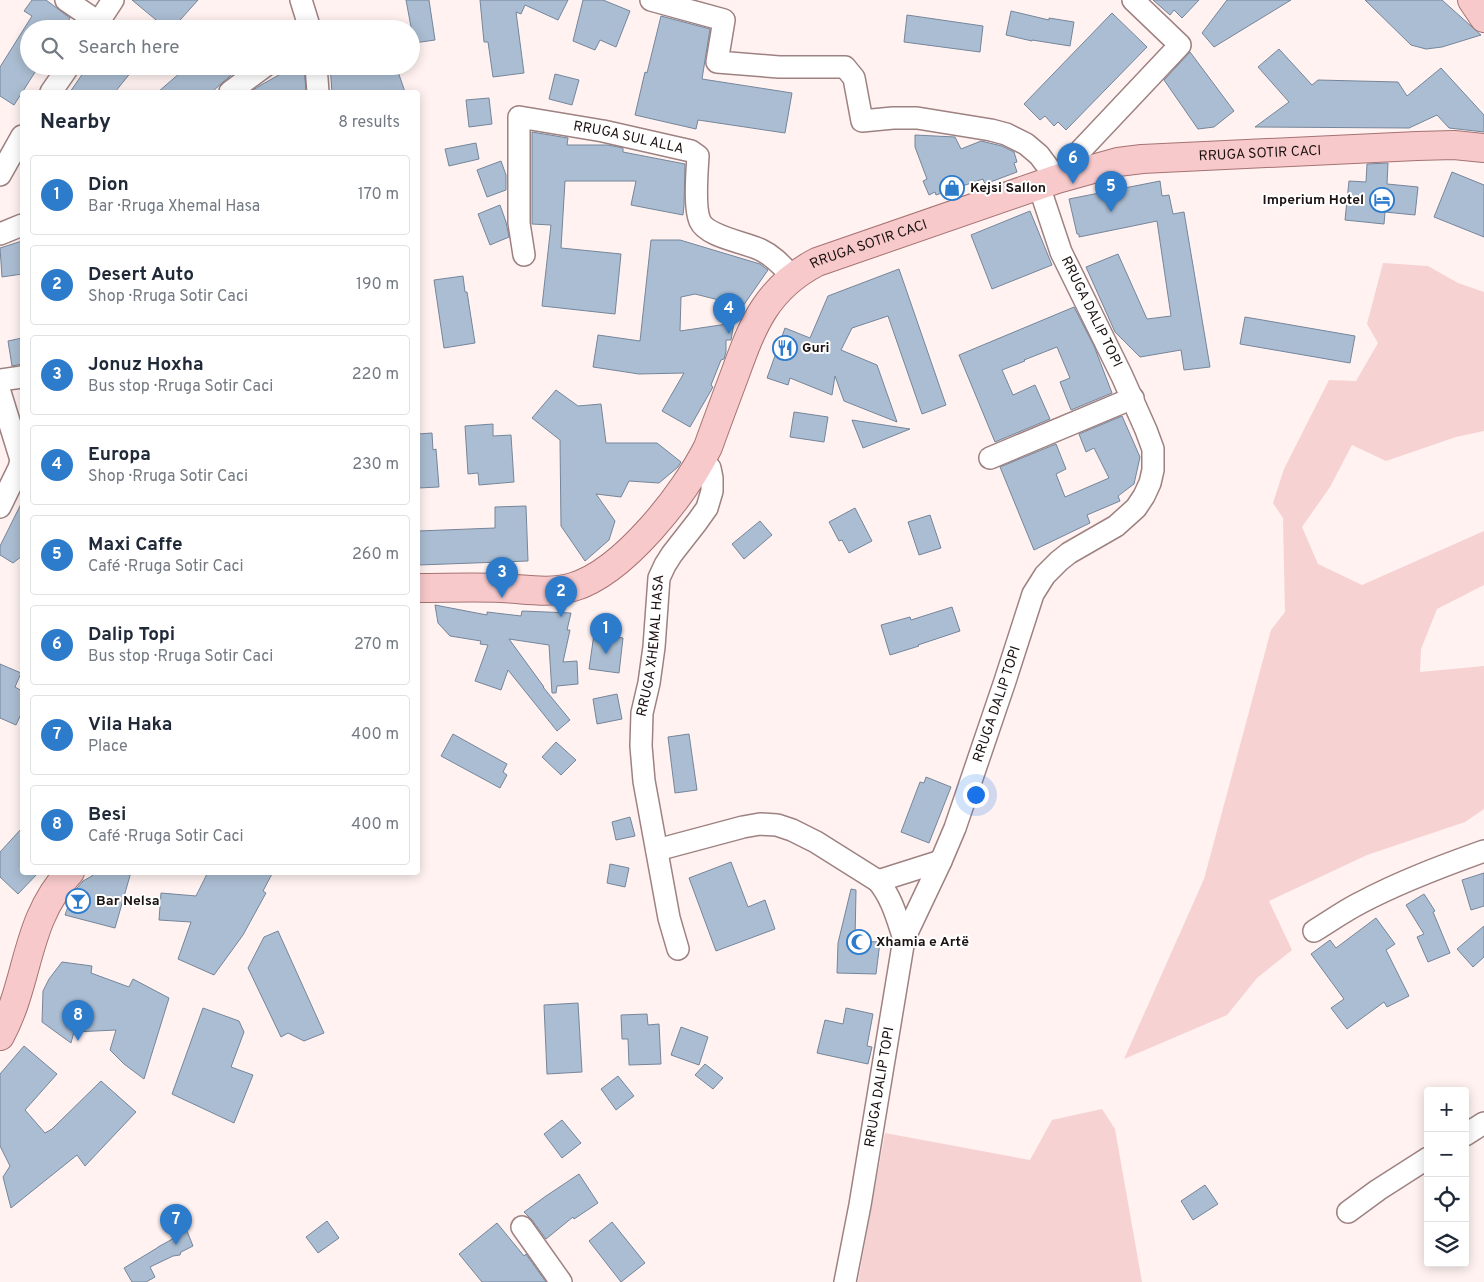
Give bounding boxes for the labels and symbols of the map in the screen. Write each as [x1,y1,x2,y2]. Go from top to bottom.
street label: RRUGA SUL ALLA [572,118,686,158]
street label: RRUGA SOTIR CACI [1198,142,1322,165]
pin: 6 [1057,143,1089,184]
pin: 5 [1095,171,1127,212]
shop icon: Kejsi Sallon [939,175,965,201]
place label: Kejsi Sallon [970,180,1046,197]
hotel icon: Imperium Hotel [1369,187,1395,213]
place label: Imperium Hotel [1263,192,1364,209]
street label: RRUGA SOTIR CACI [807,216,929,273]
street label: RRUGA DALIP TOPI [1057,254,1125,370]
pin: 4 [713,293,745,334]
restaurant icon: Guri [772,335,798,361]
place label: Guri [802,340,830,357]
pin: 3 [486,557,518,598]
street label: RRUGA XHEMAL HASA [633,574,668,718]
pin: 2 [545,576,577,617]
pin: 1 [590,613,622,654]
street label: RRUGA DALIP TOPI [969,644,1024,765]
your location [963,782,989,808]
bar icon: Bar Nelsa [65,888,91,914]
place label: Bar Nelsa [96,893,159,910]
mosque icon: Xhamia e Artë [846,929,872,955]
place label: Xhamia e Artë [876,934,969,951]
pin: 8 [62,1000,94,1041]
street label: RRUGA DALIP TOPI [861,1026,898,1148]
pin: 7 [160,1204,192,1245]

